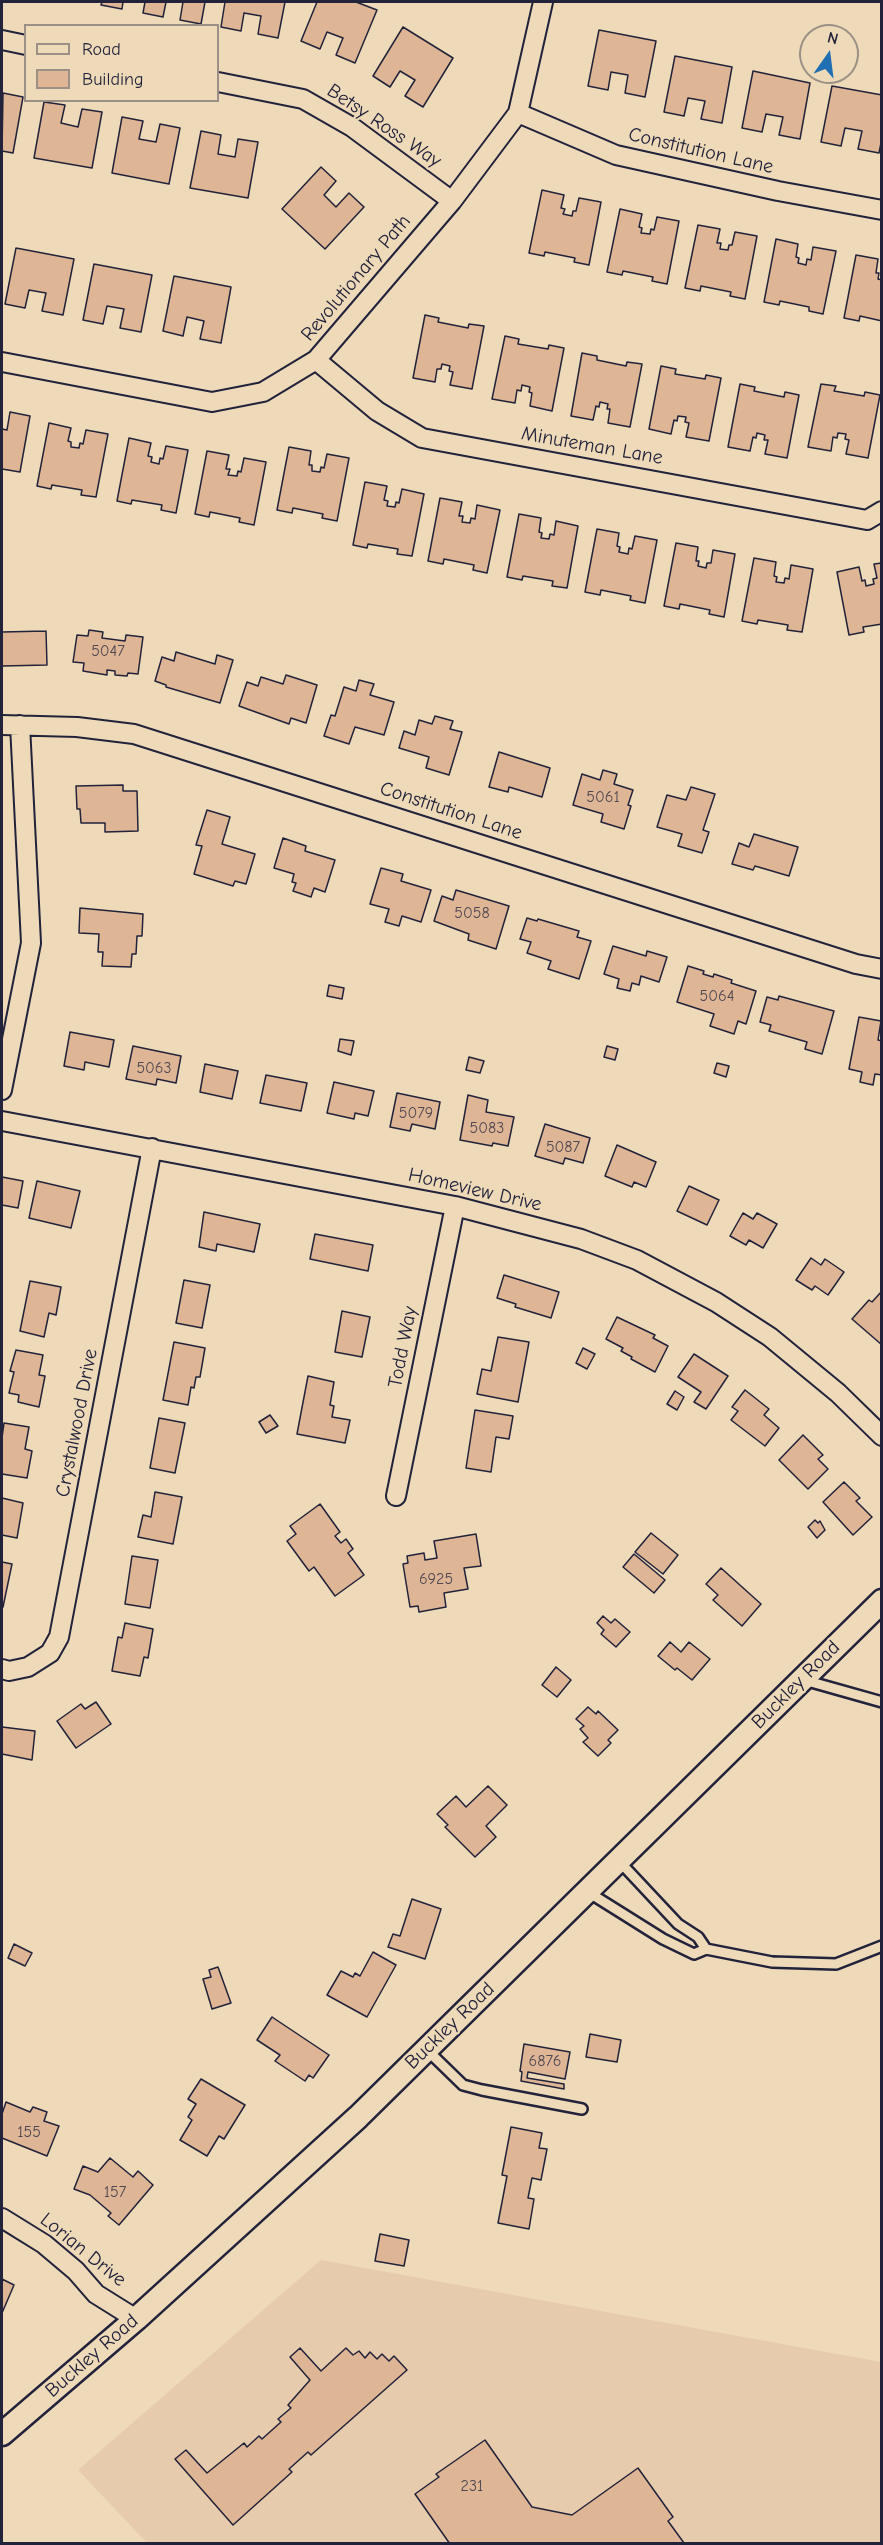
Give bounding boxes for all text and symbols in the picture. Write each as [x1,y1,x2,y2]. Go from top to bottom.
legend [24,24,219,102]
north arrow [799,24,859,84]
text: N [826,28,840,48]
text: Road [82,39,121,60]
text: Building [82,69,144,90]
street label: Betsy Ross Way [322,79,446,173]
street label: Constitution Lane [626,123,776,179]
street label: Revolutionary Path [296,210,416,346]
street label: Minuteman Lane [519,422,665,470]
house number: 5047 [91,641,125,661]
street label: Constitution Lane [377,777,525,845]
house number: 5061 [586,787,620,807]
house number: 5058 [454,903,490,923]
house number: 5064 [700,986,734,1006]
house number: 5063 [136,1058,172,1078]
house number: 5079 [399,1103,433,1123]
house number: 5083 [470,1118,504,1138]
house number: 5087 [546,1137,580,1157]
street label: Homeview Drive [406,1163,544,1217]
street label: Todd Way [383,1304,423,1390]
street label: Crystalwood Drive [51,1347,103,1499]
house number: 6925 [419,1569,453,1589]
street label: Buckley Road [747,1636,845,1734]
street label: Buckley Road [400,1977,500,2075]
house number: 6876 [528,2051,562,2071]
house number: 155 [17,2122,41,2142]
house number: 157 [104,2182,126,2202]
street label: Lorian Drive [35,2208,131,2292]
street label: Buckley Road [41,2309,143,2403]
house number: 231 [461,2476,483,2496]

